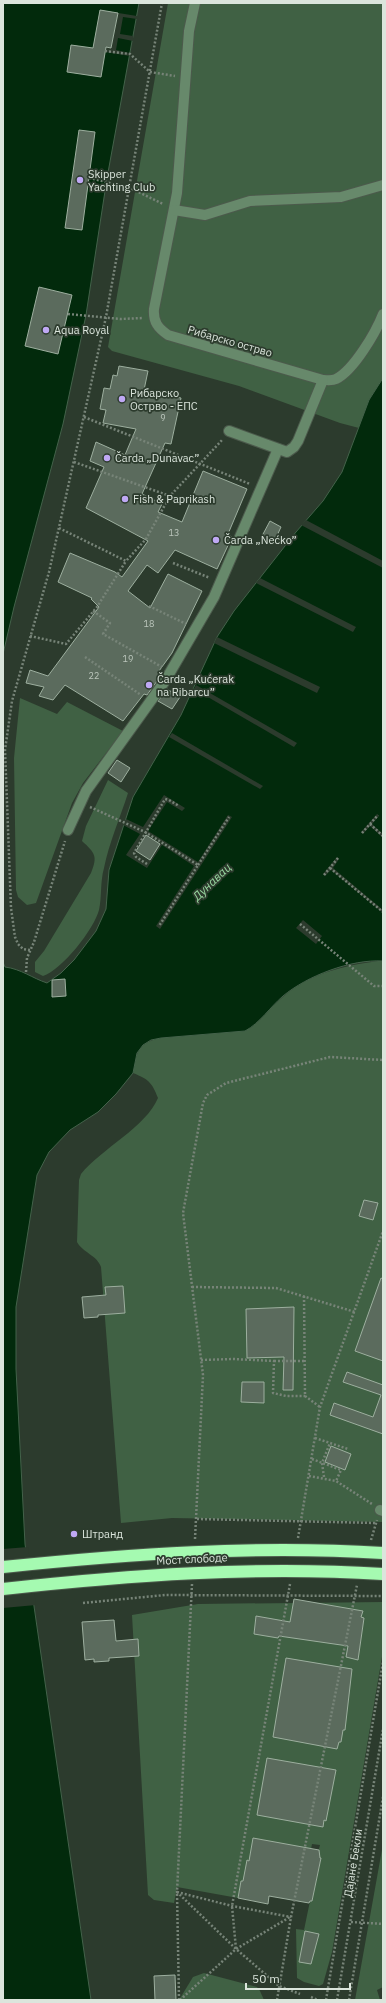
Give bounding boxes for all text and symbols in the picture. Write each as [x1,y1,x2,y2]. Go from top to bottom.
place label: Skipper Yachting Club [88,167,155,194]
marker: Skipper Yachting Club [75,175,85,185]
street label: Рибарско острво [186,322,274,360]
place label: Aqua Royal [54,323,109,337]
marker: Aqua Royal [41,325,51,335]
place label: Рибарско Острво - ЕПС [130,386,198,413]
marker: Рибарско Острво - ЕПС [117,394,127,404]
house number: 9 [160,412,166,423]
place label: Čarda „Dunavac” [115,451,199,465]
marker: Čarda „Dunavac” [102,453,112,463]
place label: Fish & Paprikash [133,492,215,506]
marker: Fish & Paprikash [120,494,130,504]
house number: 13 [169,527,179,538]
place label: Čarda „Nećko” [224,533,297,547]
marker: Čarda „Nećko” [211,535,221,545]
house number: 18 [144,618,154,629]
house number: 19 [123,653,133,664]
house number: 22 [89,670,99,681]
place label: Čarda „Kućerak na Ribarcu” [157,672,234,699]
marker: Čarda „Kućerak na Ribarcu” [144,680,154,690]
water label: Дунавац [188,859,234,904]
place label: Штранд [82,1527,123,1541]
marker: Штранд [69,1529,79,1539]
street label: Мост слободе [156,1550,228,1568]
street label: Дајане Бекли [341,1828,365,1898]
scale bar [246,1965,350,1991]
text: 50 m [252,1971,280,1986]

